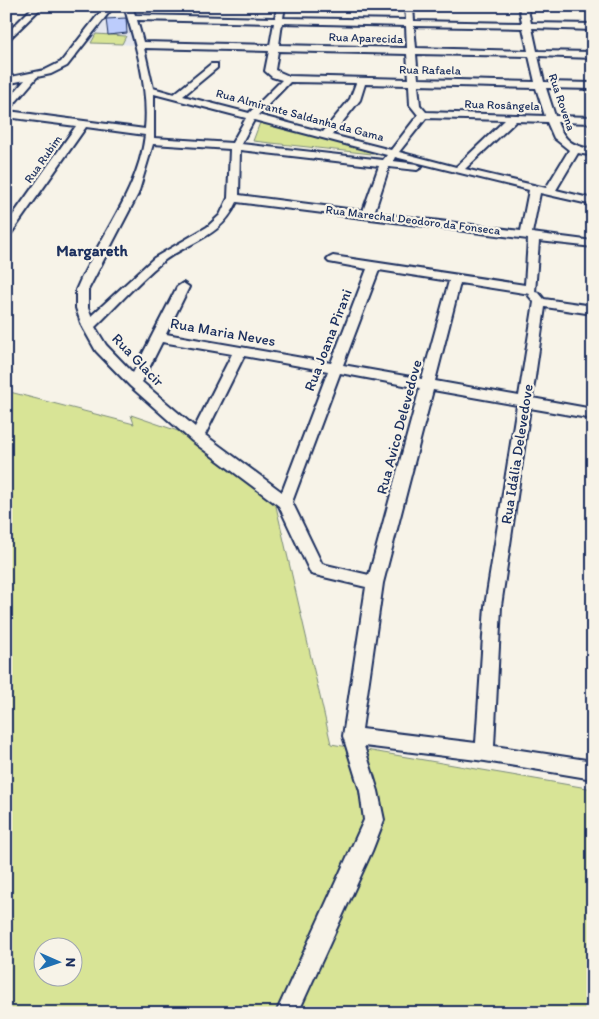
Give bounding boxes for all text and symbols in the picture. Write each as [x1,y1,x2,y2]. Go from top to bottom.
street label: Rua Aparecida [329,30,404,46]
street label: Rua Rafaela [399,62,462,78]
street label: Rua Rovena [546,72,578,133]
street label: Rua Almirante Saldanha da Gama [215,86,386,144]
street label: Rua Rosângela [464,97,540,113]
street label: Rua Rubim [21,132,65,186]
street label: Rua Marechal Deodoro da Fonseca [325,202,502,238]
district label: Margareth [56,241,129,261]
street label: Rua Joana Pirani [300,286,356,394]
street label: Rua Maria Neves [169,314,277,350]
street label: Rua Glacir [108,330,168,390]
street label: Rua Avico Delevedove [372,358,426,496]
street label: Rua Idália Delevedove [497,383,537,525]
north arrow [32,936,82,986]
text: N [62,957,79,967]

